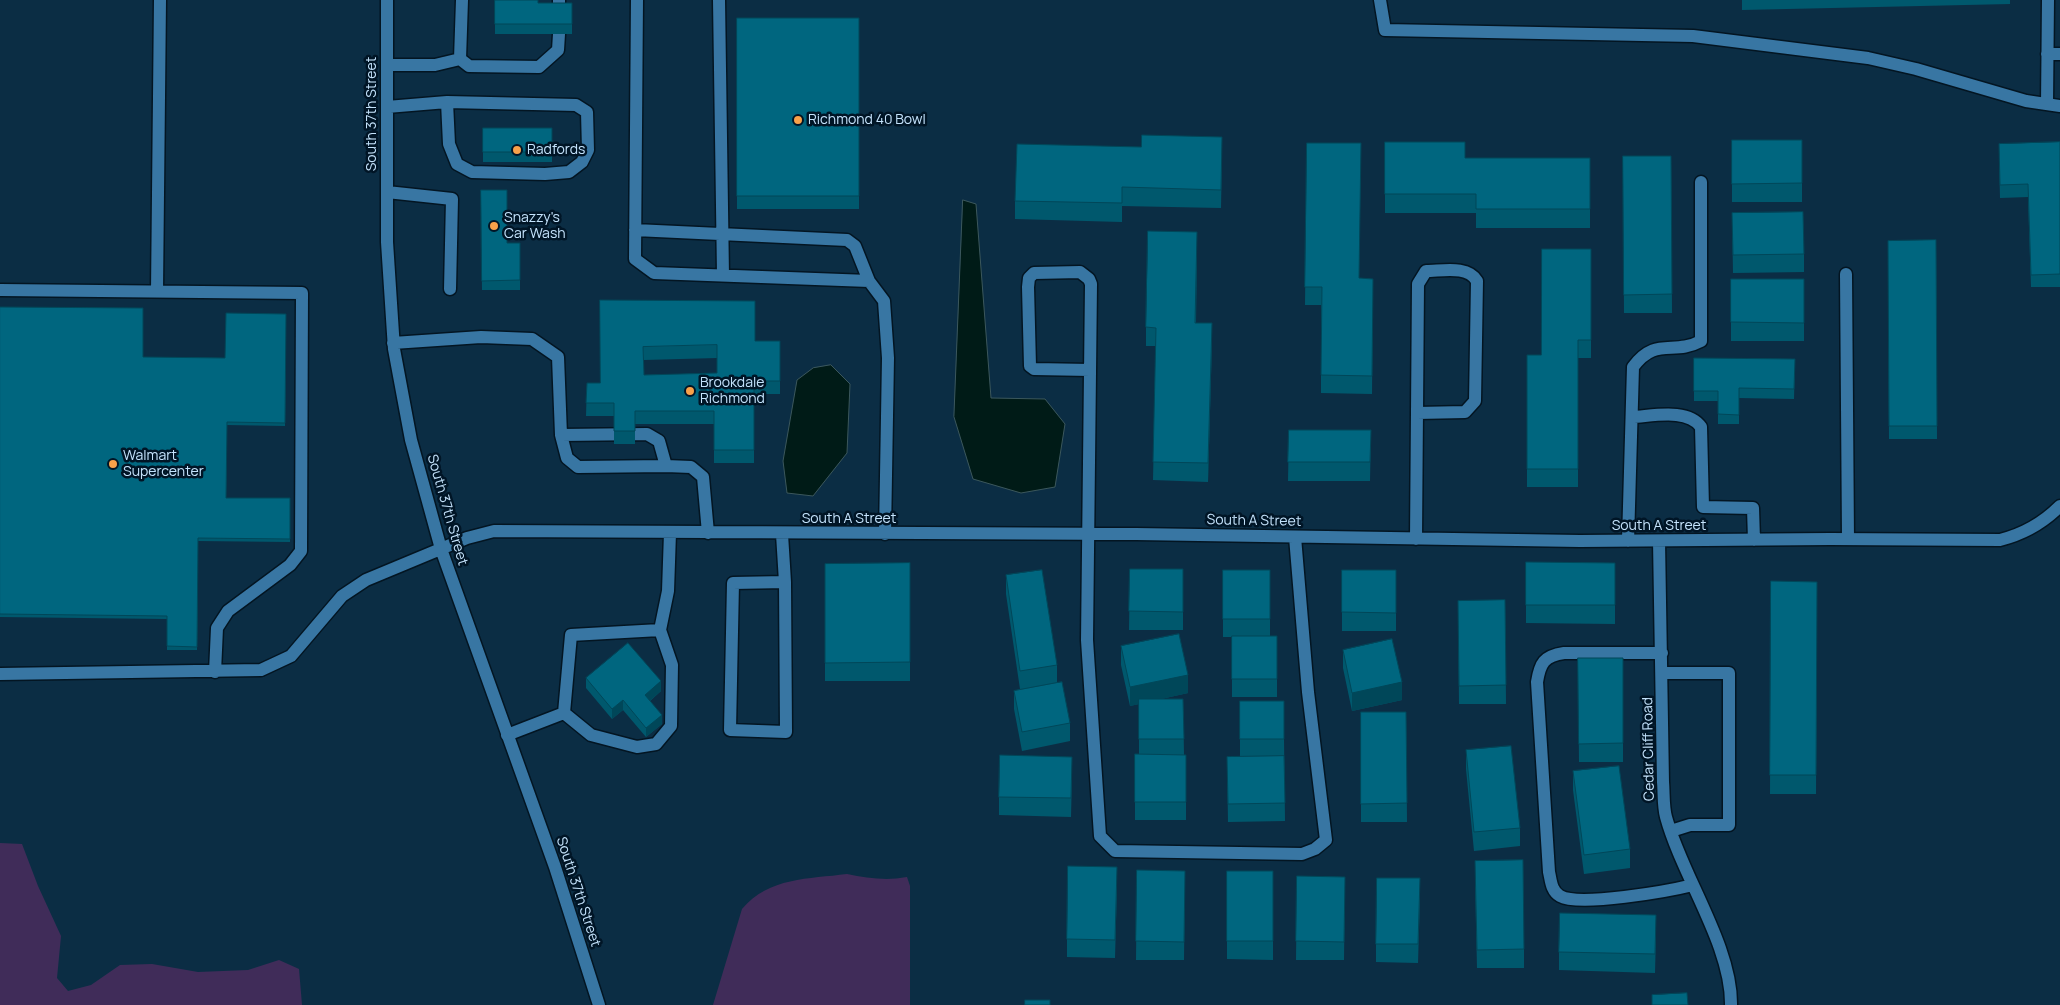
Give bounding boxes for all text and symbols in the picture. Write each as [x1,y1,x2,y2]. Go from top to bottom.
street label: South 37th Street [364,57,380,171]
place label: Richmond 40 Bowl [808,112,926,128]
marker: Richmond 40 Bowl [792,114,804,126]
place label: Radfords [527,142,585,158]
marker: Radfords [511,144,523,156]
place label: Snazzy's Car Wash [504,210,566,242]
marker: Snazzy's Car Wash [488,220,500,232]
place label: Brookdale Richmond [700,375,765,408]
marker: Brookdale Richmond [684,385,696,397]
place label: Walmart Supercenter [123,448,204,481]
street label: South 37th Street [423,453,471,567]
marker: Walmart Supercenter [107,458,119,470]
street label: South A Street [802,511,896,527]
street label: South A Street [1206,512,1302,530]
street label: South A Street [1612,518,1706,534]
street label: Cedar Cliff Road [1640,697,1658,801]
street label: South 37th Street [552,835,604,949]

